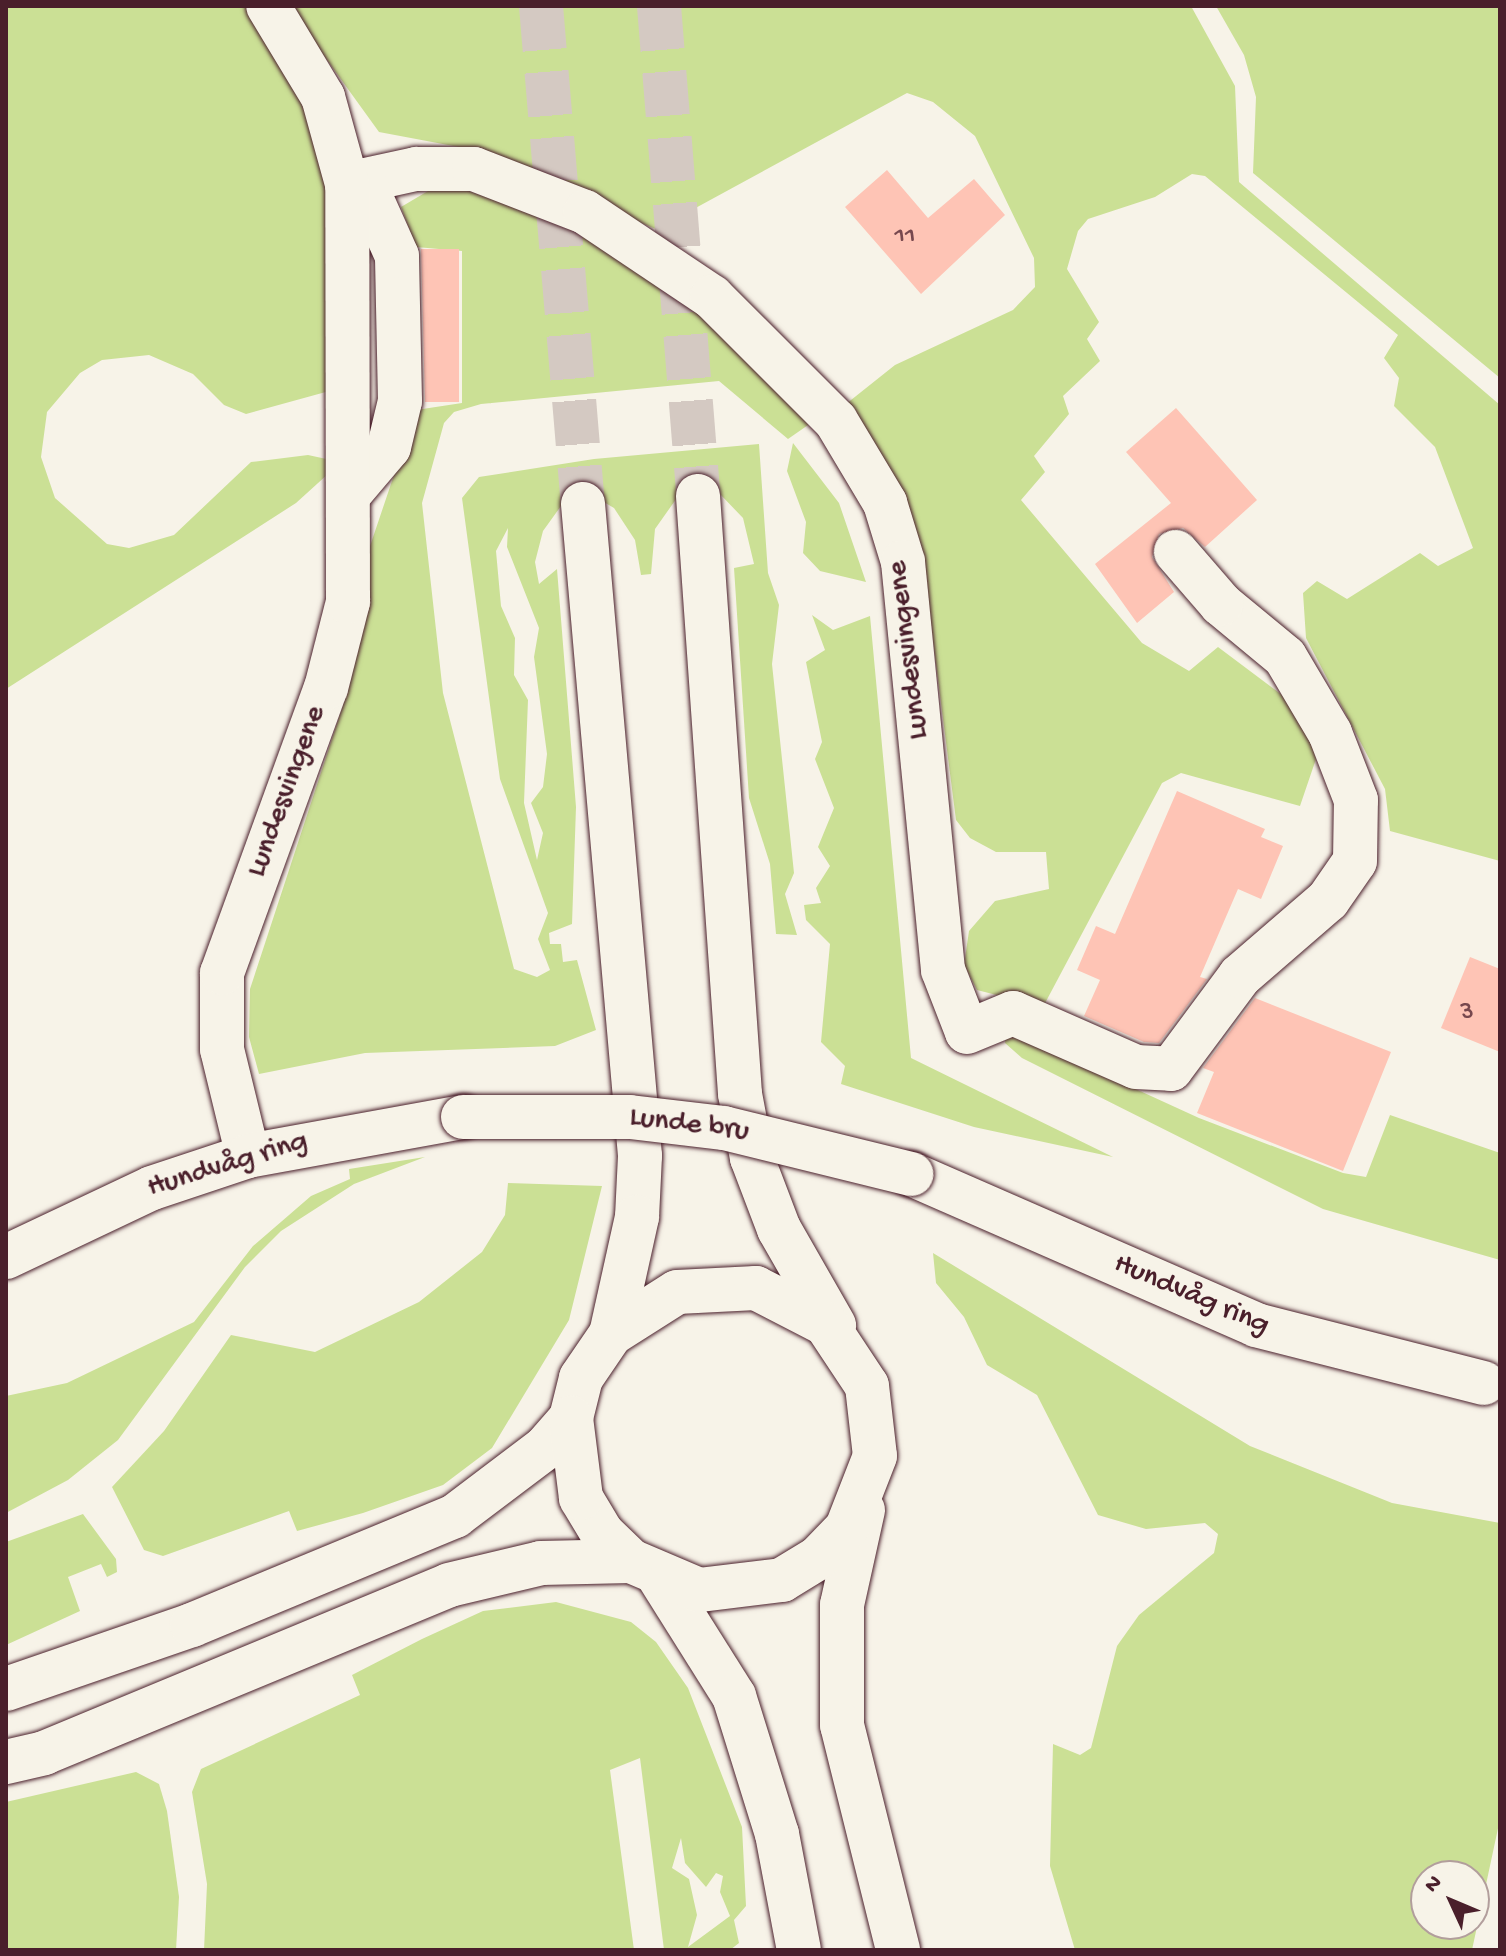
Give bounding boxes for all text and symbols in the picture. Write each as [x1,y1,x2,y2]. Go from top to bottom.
house number: 11 [895,222,915,254]
street label: Lundesvingene [881,559,939,741]
street label: Lundesvingene [240,701,336,883]
house number: 3 [1460,998,1474,1030]
street label: Lunde bru [627,1101,751,1151]
street label: Hundvåg ring [144,1125,312,1207]
street label: Hundvåg ring [1108,1247,1274,1345]
north arrow [1410,1860,1490,1940]
text: N [1420,1871,1449,1899]

